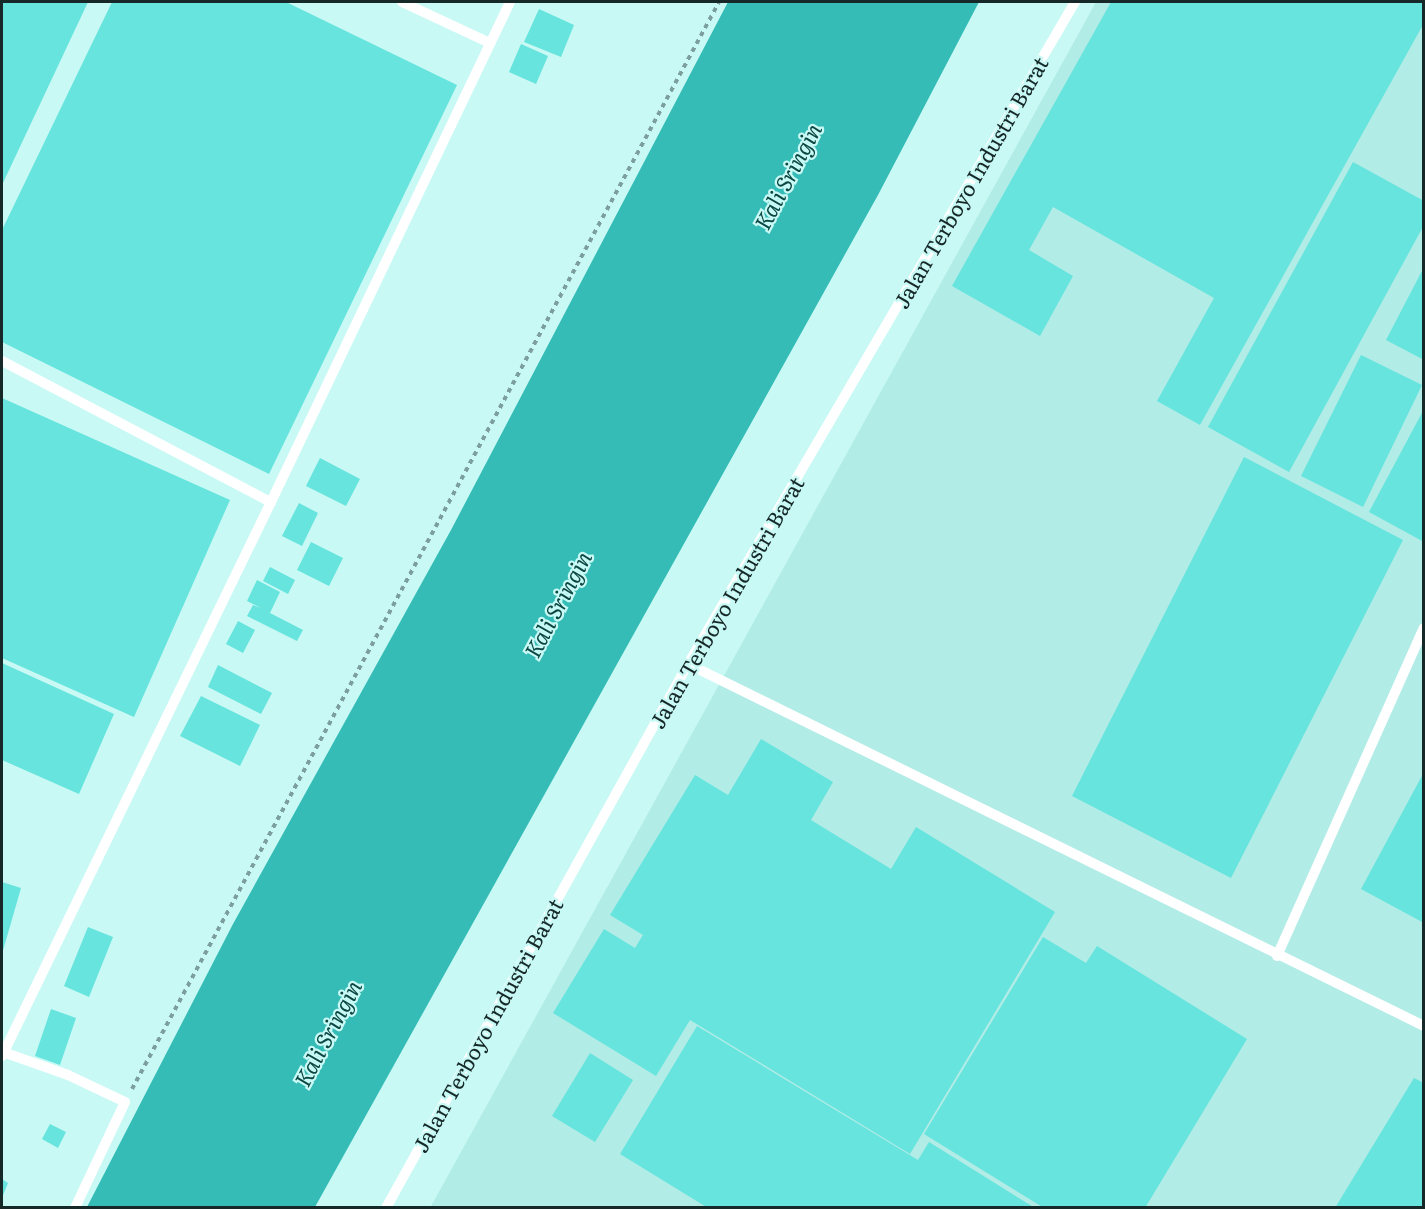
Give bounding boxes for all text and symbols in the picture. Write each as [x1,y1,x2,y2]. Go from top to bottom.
street label: Jalan Terboyo Industri Barat [888,52,1052,312]
water label: Kali Sringin [748,118,826,234]
street label: Jalan Terboyo Industri Barat [644,472,808,732]
water label: Kali Sringin [518,546,596,662]
street label: Jalan Terboyo Industri Barat [407,894,567,1156]
water label: Kali Sringin [288,975,366,1091]

